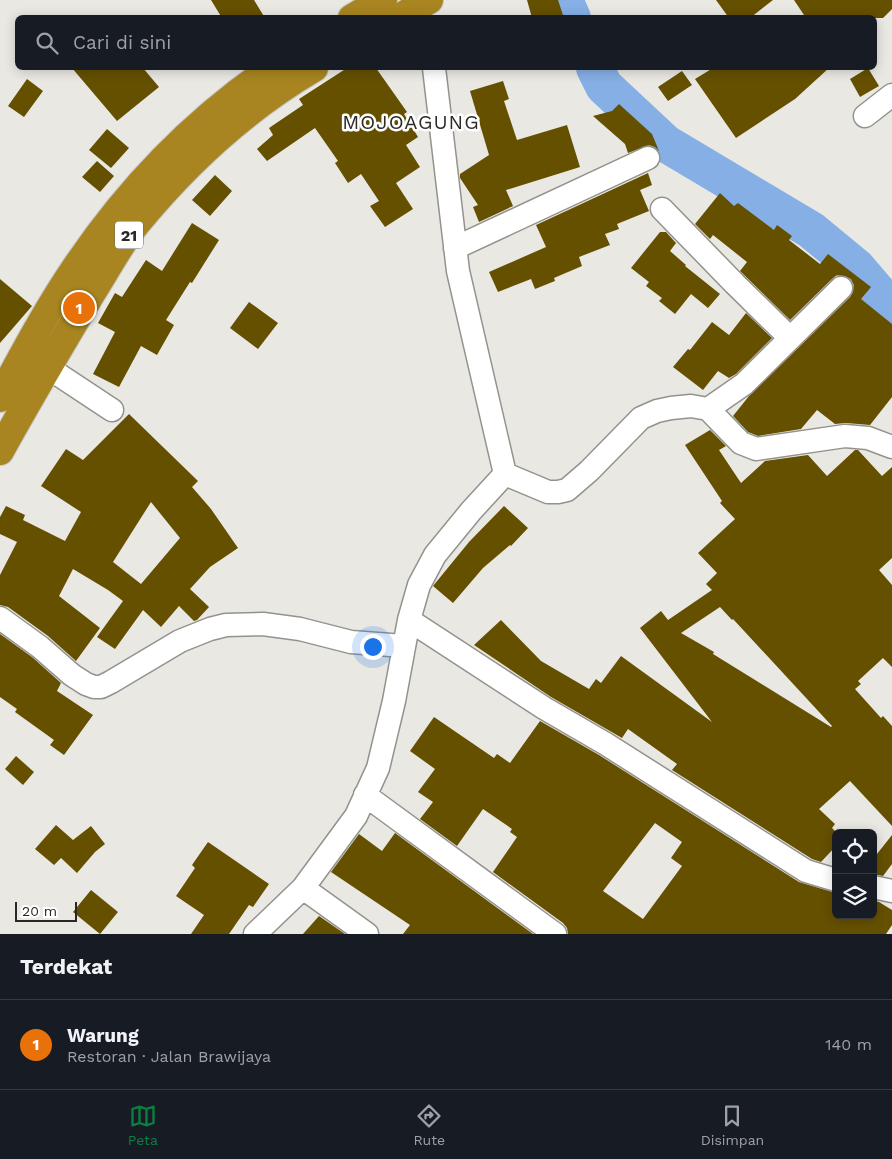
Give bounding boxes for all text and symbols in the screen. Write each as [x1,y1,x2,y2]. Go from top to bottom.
search box [15,15,877,70]
icon: search [33,29,61,57]
text: Cari di sini [73,31,171,54]
district label: MOJOAGUNG [342,110,480,134]
road number: 21 [115,222,143,248]
pin: 1 [63,289,95,327]
your location [360,634,386,660]
map controls [832,829,877,919]
button: locate [832,829,877,874]
button: layers [832,874,877,919]
scale bar [15,899,78,922]
text: 20 m [22,903,57,919]
text: Terdekat [20,954,112,979]
text: Warung [67,1024,139,1047]
text: 1 [33,1035,39,1054]
text: 140 m [825,1035,872,1054]
text: Restoran · Jalan Brawijaya [67,1047,271,1066]
tab: Peta [128,1102,158,1148]
tab: Rute [413,1102,445,1148]
tab: Disimpan [701,1102,764,1148]

